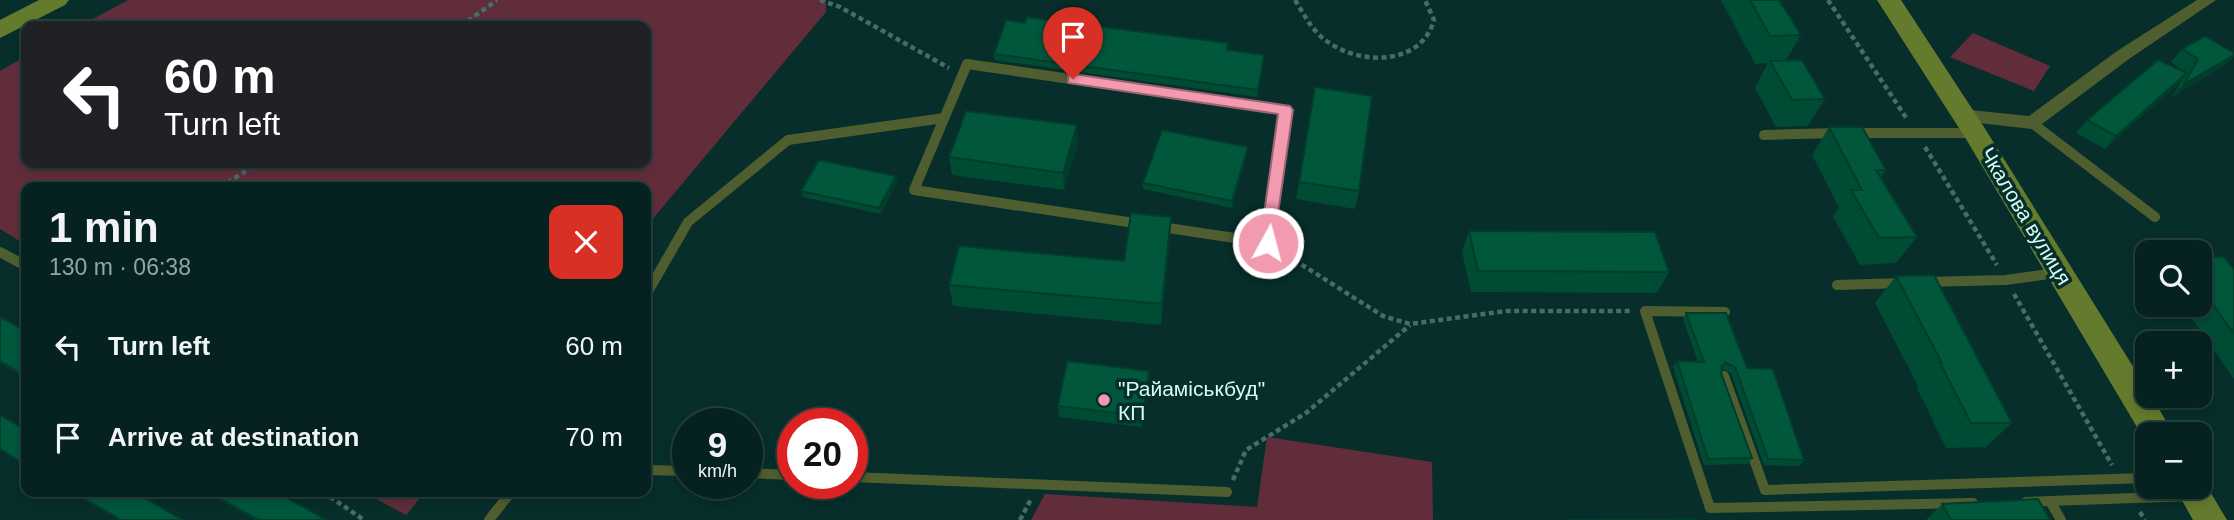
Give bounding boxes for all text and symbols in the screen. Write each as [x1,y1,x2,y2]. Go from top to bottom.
pin [1043,7,1103,79]
icon: arrive [1054,18,1092,56]
icon: left [49,49,140,140]
text: 60 m [164,49,276,103]
text: Turn left [164,106,280,142]
street label: Чкалова вулиця [1976,143,2076,289]
text: 1 min [49,204,159,251]
button: close [549,205,623,279]
position arrow [1231,206,1305,280]
map controls [2135,240,2212,499]
button: search [2135,240,2212,317]
text: 130 m · 06:38 [49,254,191,280]
icon: left [49,328,87,366]
text: Turn left [108,331,210,361]
text: 60 m [565,331,623,361]
button: + [2135,331,2212,408]
place label: "Райаміськбуд" КП [1118,377,1265,424]
marker: "Райаміськбуд" КП [1096,392,1112,408]
speed limit sign: 20 [777,408,868,499]
icon: arrive [49,419,87,457]
text: Arrive at destination [108,422,359,452]
text: 70 m [565,422,623,452]
button: − [2135,422,2212,499]
text: 9 [708,425,727,464]
text: km/h [698,461,737,481]

